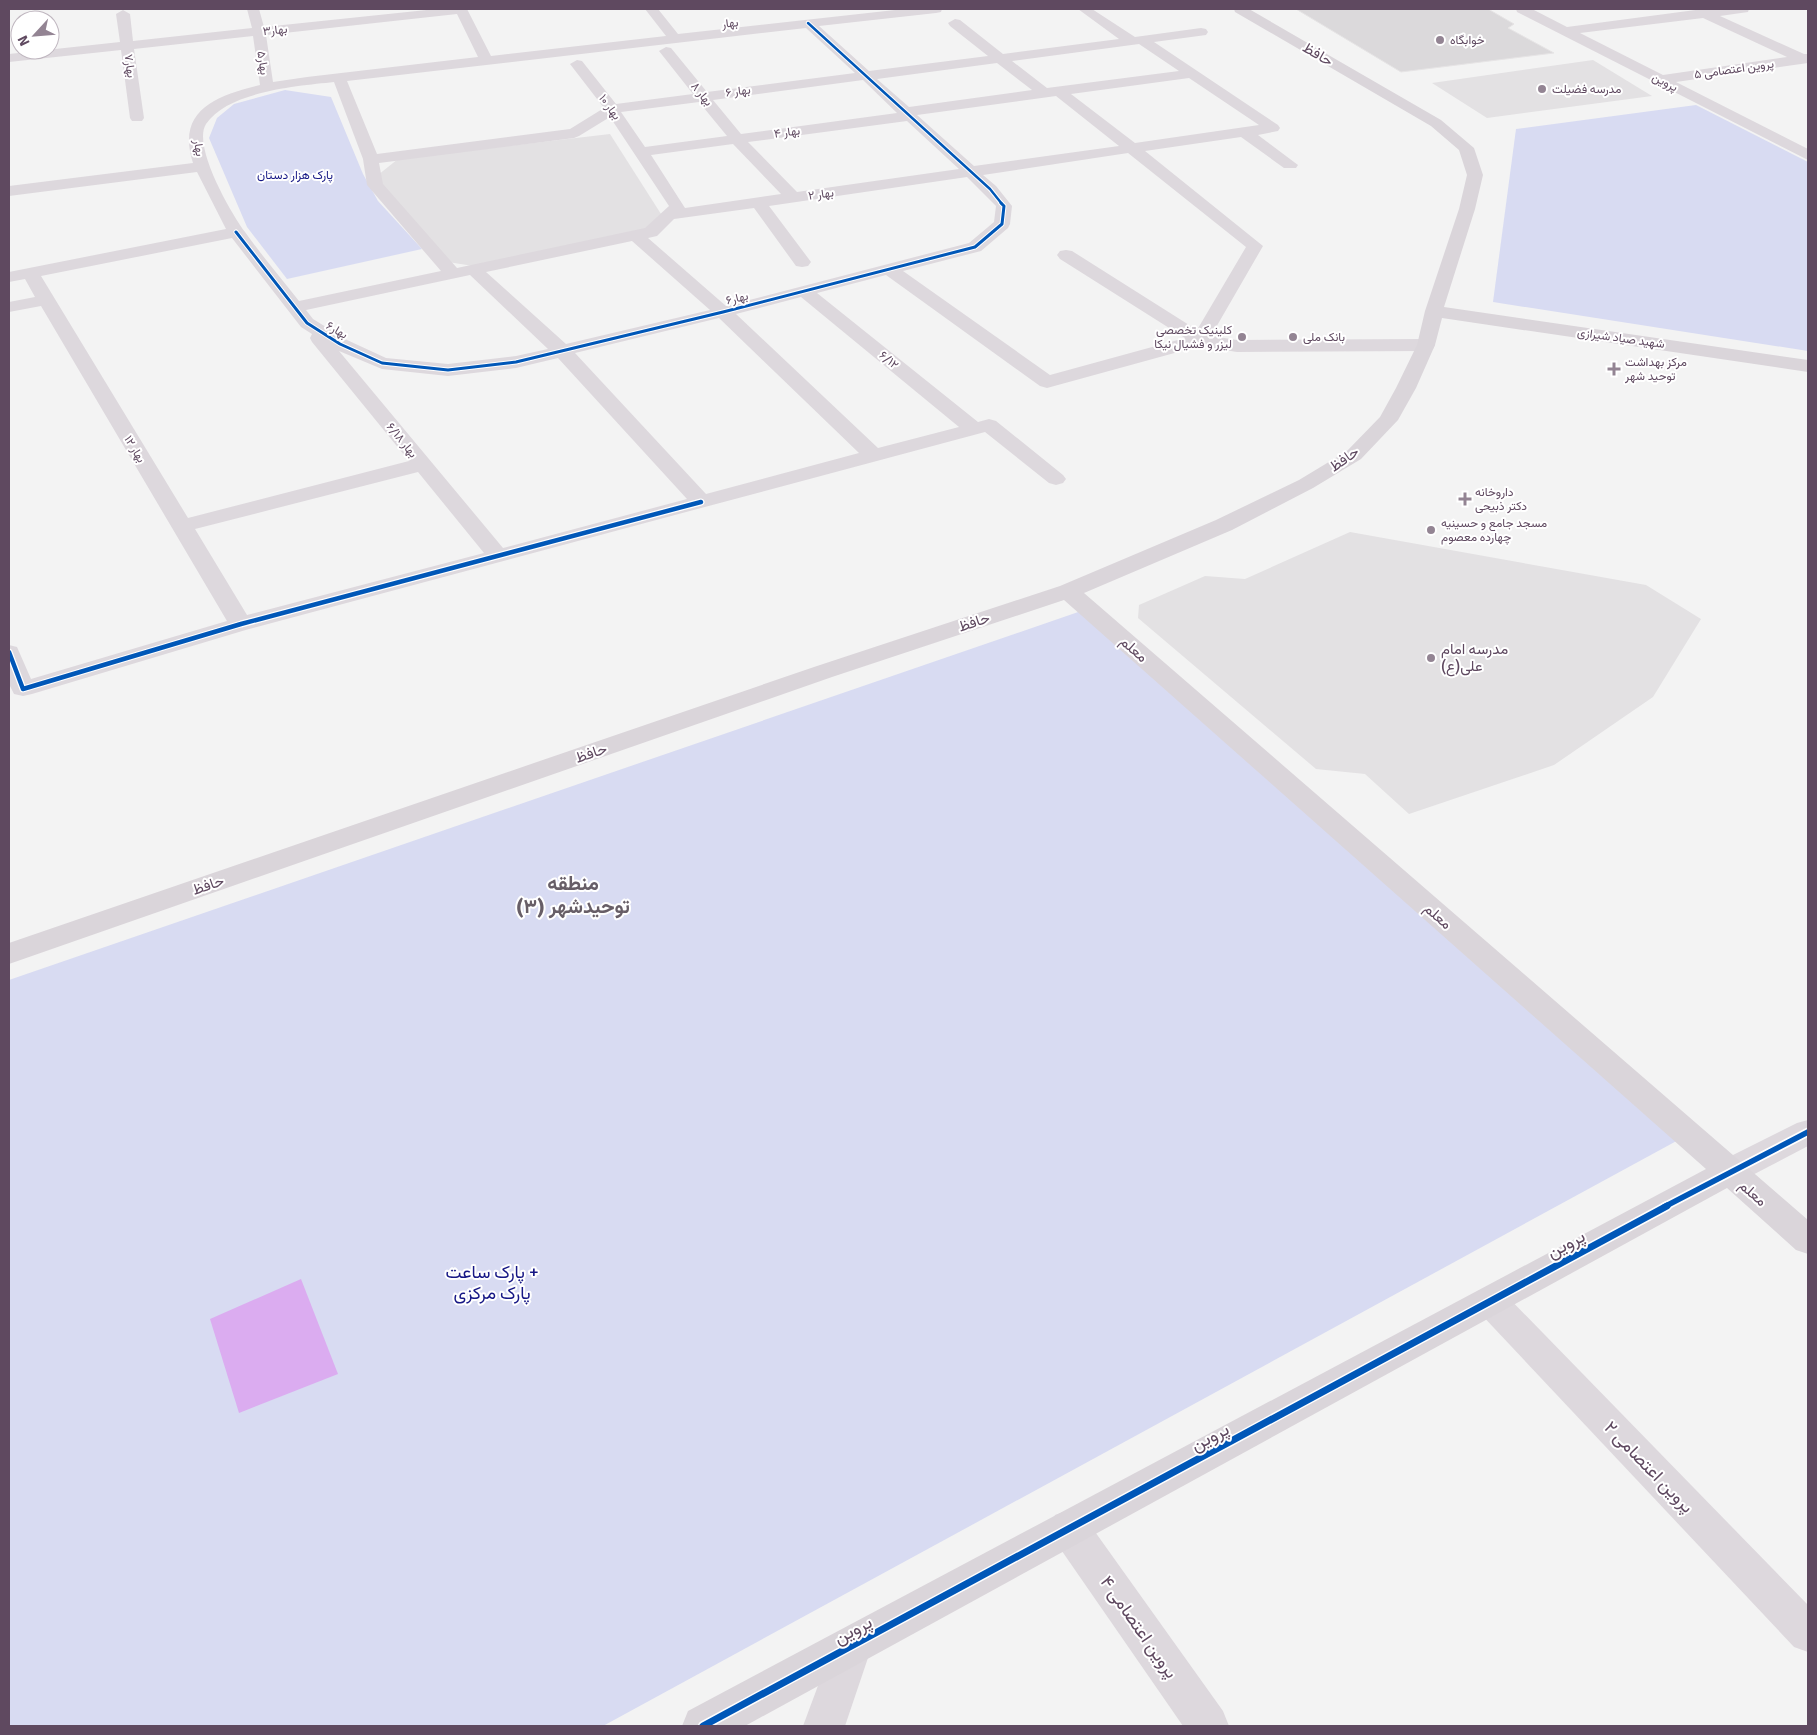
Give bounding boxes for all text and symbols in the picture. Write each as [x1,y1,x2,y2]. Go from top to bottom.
north arrow [10,10,60,60]
street label: بهار [720,15,739,32]
street label: بهار۳ [262,22,288,39]
text: N [14,32,34,49]
place label: خوابگاه [1450,33,1485,48]
marker: خوابگاه [1434,34,1446,46]
street label: حافظ [1300,38,1336,70]
street label: بهار۵ [253,50,272,76]
street label: بهار۷ [120,53,139,79]
street label: پروین اعتصامی ۵ [1693,56,1775,83]
street label: پروین [1649,70,1680,95]
street label: بهار ۸ [687,79,716,109]
place label: مدرسه فضیلت [1552,82,1621,97]
street label: بهار ۶ [725,83,752,100]
marker: مدرسه فضیلت [1536,83,1548,95]
street label: بهار ۱۰ [595,92,624,123]
street label: بهار ۴ [773,123,801,142]
street label: بهار [190,138,207,157]
park label: پارک هزار دستان [257,168,333,183]
street label: بهار ۲ [807,185,835,204]
street label: بهار۶ [724,288,750,308]
street label: بهار۶ [323,318,350,343]
place label: کلینیک تخصصی لیزر و فشیال نیکا [1154,323,1232,352]
street label: شهید صیاد شیرازی [1576,325,1666,352]
place label: بانک ملی [1303,330,1345,345]
marker: کلینیک تخصصی لیزر و فشیال نیکا [1236,331,1248,343]
marker: بانک ملی [1287,331,1299,343]
street label: ۶/۱۲ [876,348,901,373]
place label: مرکز بهداشت توحید شهر [1624,355,1687,384]
marker: مرکز بهداشت توحید شهر [1607,362,1621,376]
street label: بهار ۶/۱۸ [383,420,420,461]
street label: بهار ۱۲ [121,433,149,466]
street label: حافظ [1326,442,1362,476]
place label: داروخانه دکتر ذبیحی [1475,485,1527,514]
marker: داروخانه دکتر ذبیحی [1459,493,1471,505]
place label: مسجد جامع و حسینیه چهارده معصوم [1441,516,1547,545]
marker: مسجد جامع و حسینیه چهارده معصوم [1425,524,1437,536]
street label: حافظ [956,608,992,636]
street label: معلم [1116,632,1152,667]
place label: مدرسه امام علی(ع) [1441,640,1508,677]
marker: مدرسه امام علی(ع) [1425,652,1437,664]
street label: حافظ [573,739,609,767]
street label: حافظ [190,871,226,899]
district label: منطقه توحیدشهر (۳) [516,871,630,919]
street label: معلم [1420,899,1456,934]
street label: معلم [1735,1176,1771,1211]
street label: پروین [1543,1225,1589,1264]
park label: پارک ساعت + پارک مرکزی [445,1261,539,1305]
street label: پروین اعتصامی ۲ [1599,1416,1698,1518]
street label: پروین [1187,1418,1233,1457]
street label: پروین اعتصامی ۴ [1095,1571,1182,1683]
street label: پروین [830,1611,876,1650]

